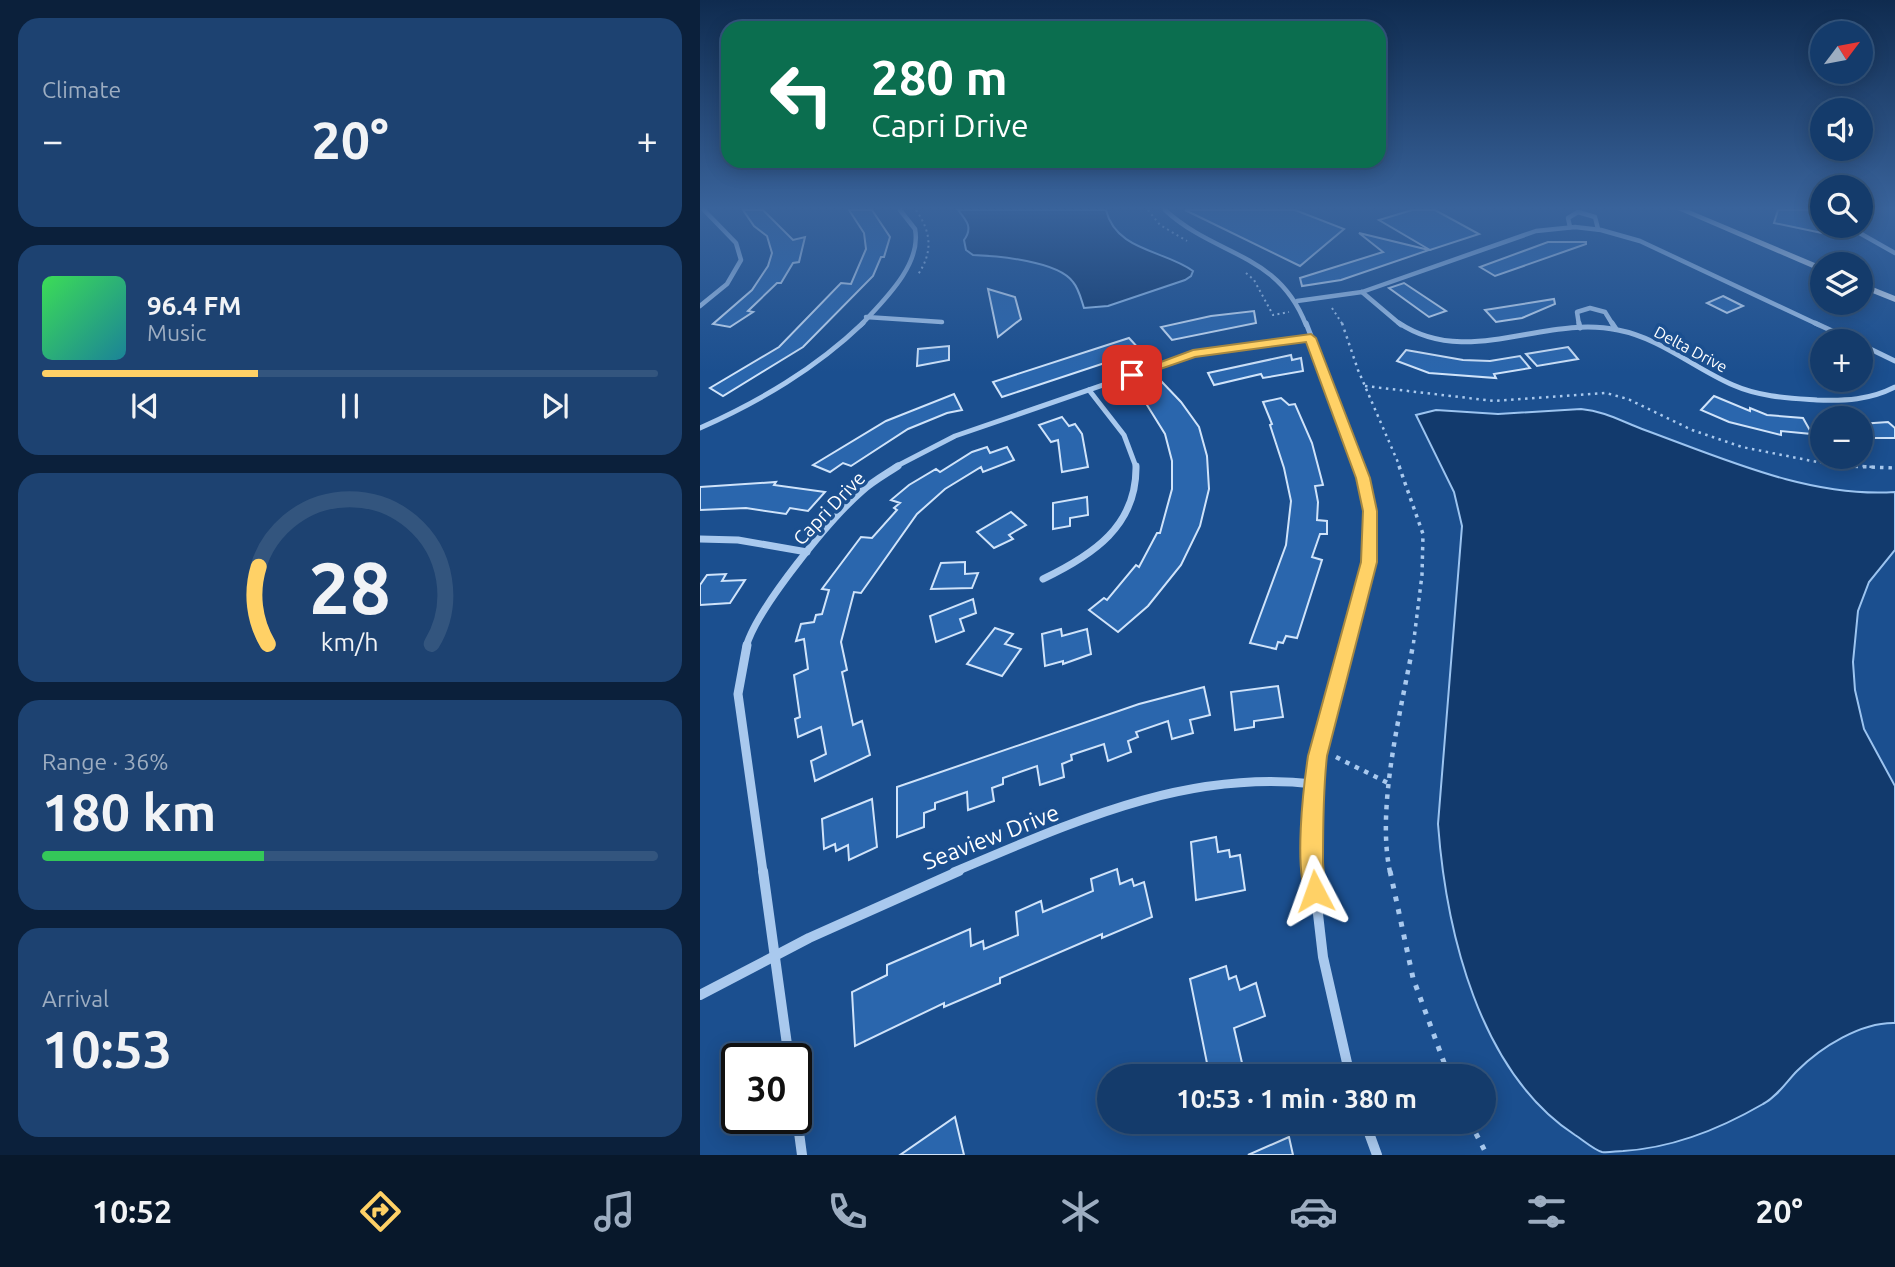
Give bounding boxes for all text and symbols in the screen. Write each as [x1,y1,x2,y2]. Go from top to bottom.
north arrow [1810,21,1872,84]
map controls [1810,21,1873,469]
icon: left [756,49,847,140]
text: 280 m [871,49,1008,104]
text: Climate [42,77,121,102]
button: sound [1810,98,1873,161]
text: Capri Drive [871,107,1029,143]
text: 20° [311,111,389,169]
text: − [42,119,63,161]
text: + [637,119,658,161]
button: search [1810,175,1873,238]
button: layers [1810,252,1873,315]
text: 96.4 FM [147,291,241,320]
text: Music [147,320,206,345]
street label: Delta Drive [1651,322,1731,376]
button: + [1810,329,1873,392]
pin [1102,345,1162,405]
icon: arrive [1113,356,1151,394]
icon: previous [126,387,164,425]
icon: pause [331,387,369,425]
icon: next [536,387,574,425]
button: − [1810,406,1873,469]
street label: Capri Drive [789,467,869,549]
text: 28 [309,546,391,628]
text: km/h [321,627,379,655]
text: Range · 36% [42,749,169,774]
text: 180 km [42,783,216,841]
street label: Seaview Drive [919,799,1062,874]
position arrow [1278,854,1352,928]
text: Arrival [42,986,109,1011]
text: 10:53 [42,1020,172,1078]
speed limit sign: 30 [721,1043,812,1134]
text: 10:53 · 1 min · 380 m [1176,1084,1417,1113]
icon: directions [356,1187,405,1236]
icon: music [590,1187,639,1236]
icon: phone [823,1187,872,1236]
icon: climate [1056,1187,1105,1236]
icon: car [1289,1187,1338,1236]
icon: filters [1522,1187,1571,1236]
text: 10:52 [92,1193,172,1229]
text: 20° [1755,1193,1803,1229]

